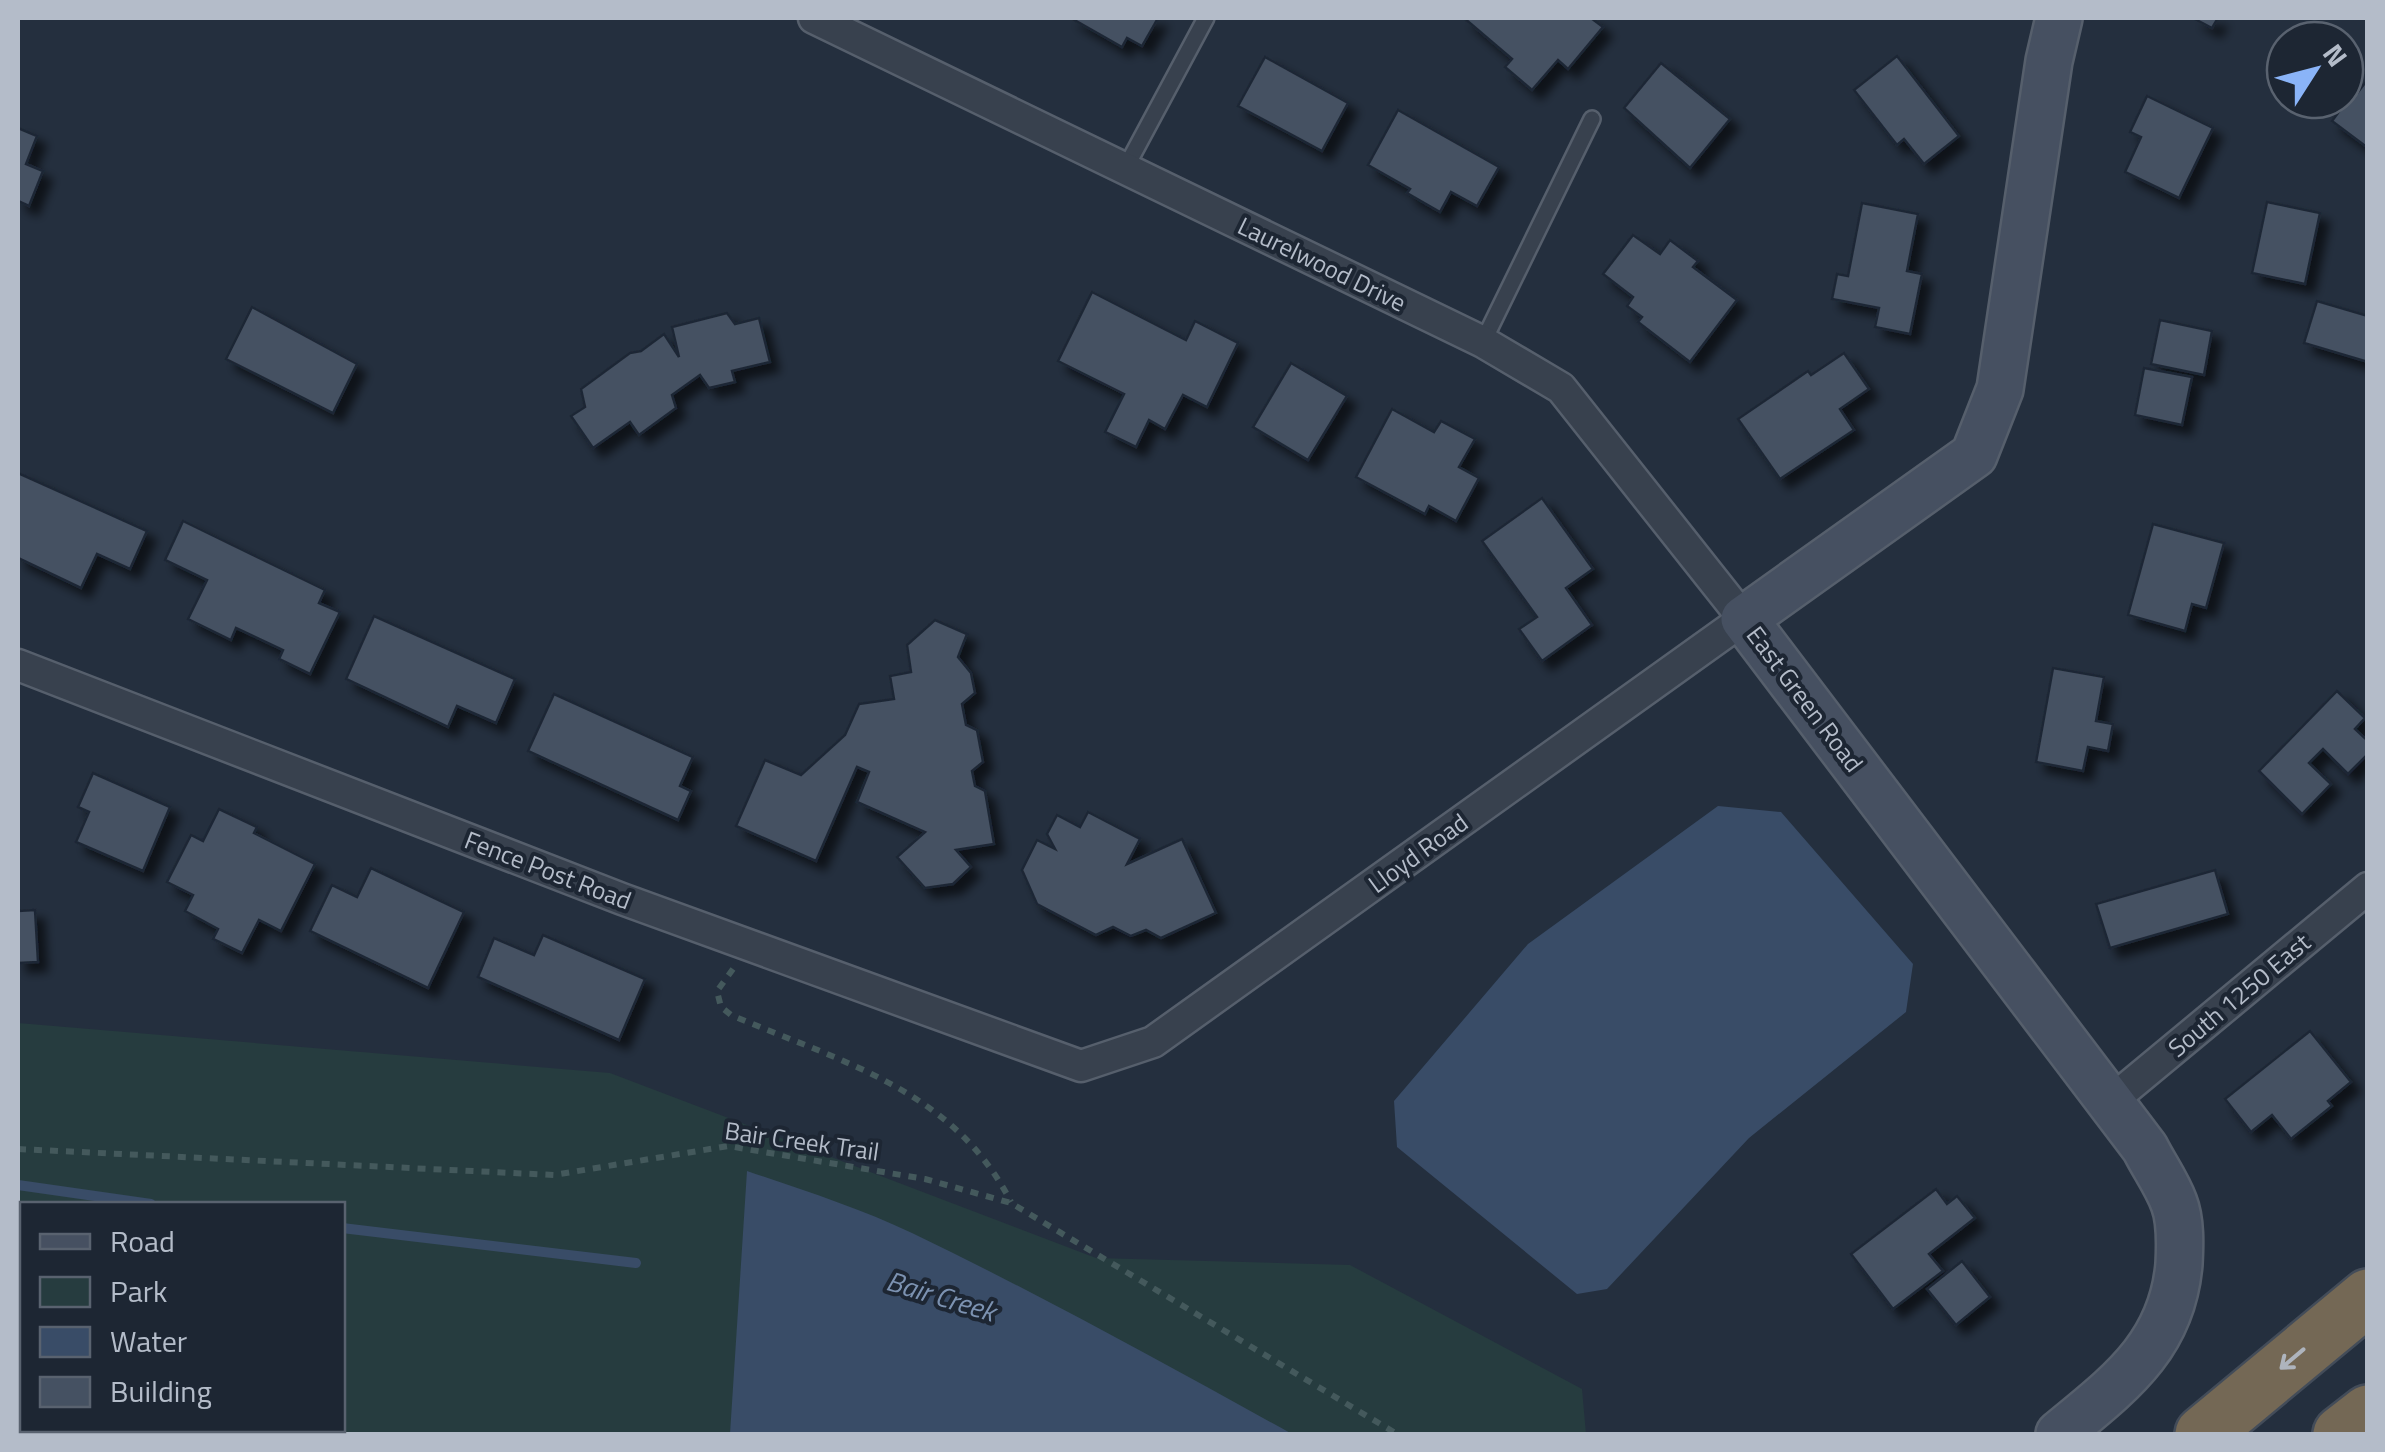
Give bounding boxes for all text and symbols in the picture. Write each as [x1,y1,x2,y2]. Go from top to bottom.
north arrow [2265,20,2365,120]
text: N [2313,35,2359,75]
street label: Laurelwood Drive [1231,207,1413,321]
street label: East Green Road [1737,618,1873,780]
street label: Lloyd Road [1360,804,1476,902]
street label: Fence Post Road [459,821,637,919]
street label: South 1250 East [2159,924,2319,1066]
street label: Bair Creek Trail [722,1111,882,1171]
legend [20,1202,345,1432]
text: Road [110,1218,175,1264]
water label: Bair Creek [881,1259,1004,1333]
text: Park [110,1268,167,1314]
text: Water [110,1318,187,1364]
one-way arrow [2280,1348,2306,1370]
text: Building [110,1368,212,1414]

